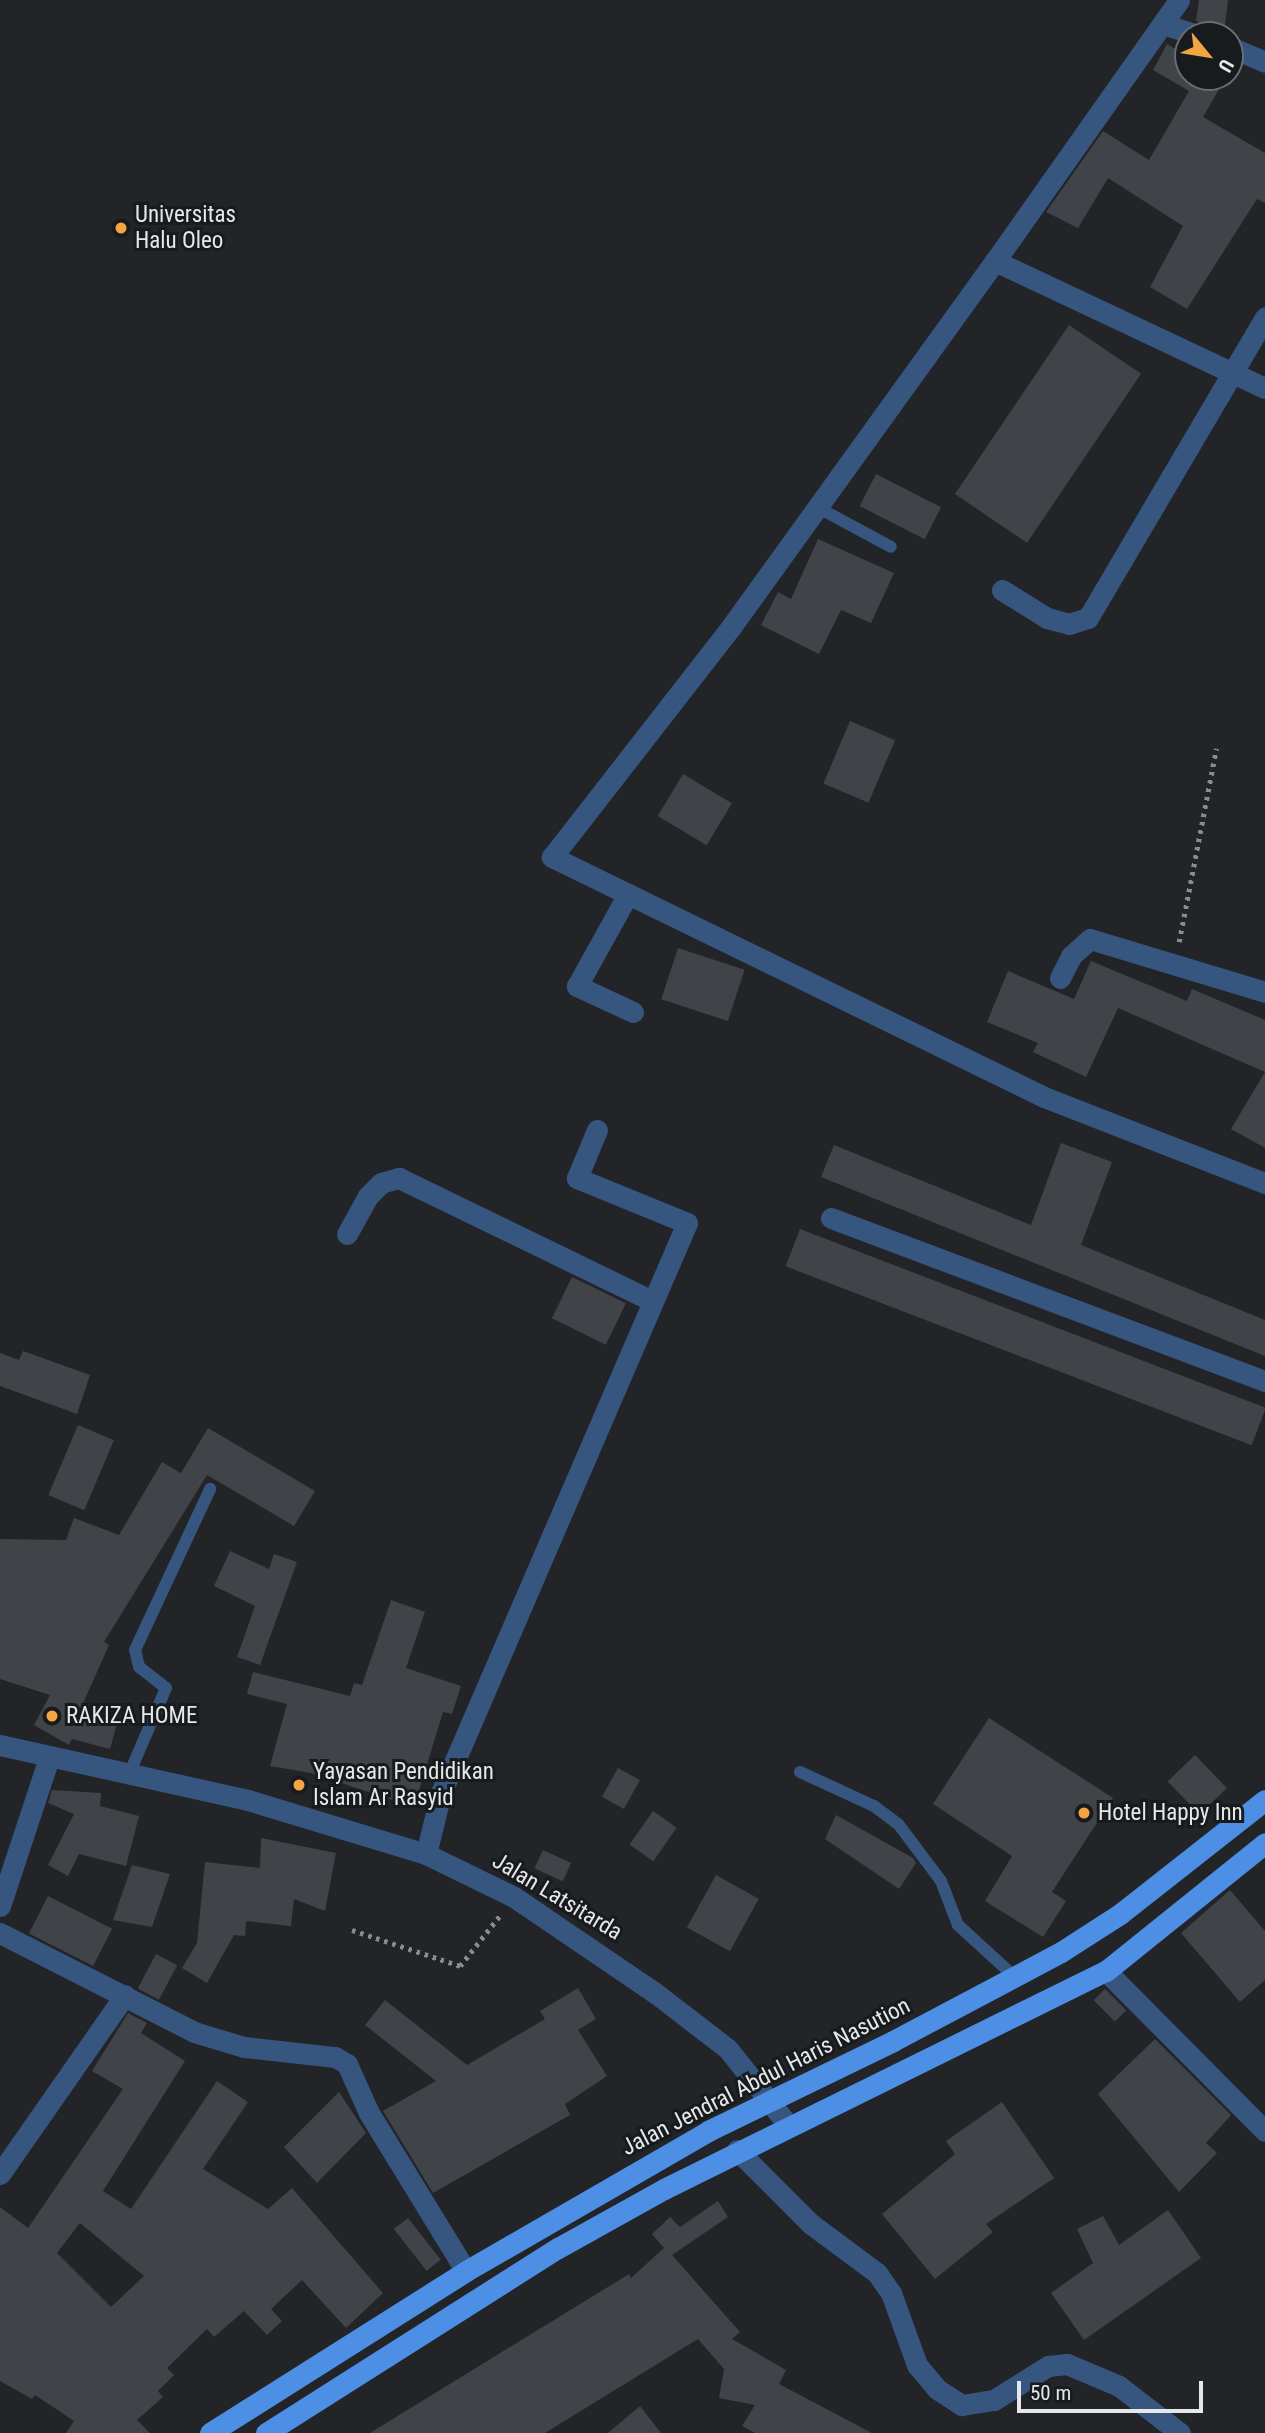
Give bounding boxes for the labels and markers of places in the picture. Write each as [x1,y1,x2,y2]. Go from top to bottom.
place label: Universitas Halu Oleo [135,201,236,255]
marker: Universitas Halu Oleo [113,220,129,236]
place label: RAKIZA HOME [66,1702,197,1730]
marker: RAKIZA HOME [44,1708,60,1724]
place label: Yayasan Pendidikan Islam Ar Rasyid [313,1758,494,1812]
marker: Yayasan Pendidikan Islam Ar Rasyid [291,1777,307,1793]
place label: Hotel Happy Inn [1098,1799,1243,1827]
marker: Hotel Happy Inn [1076,1805,1092,1821]

